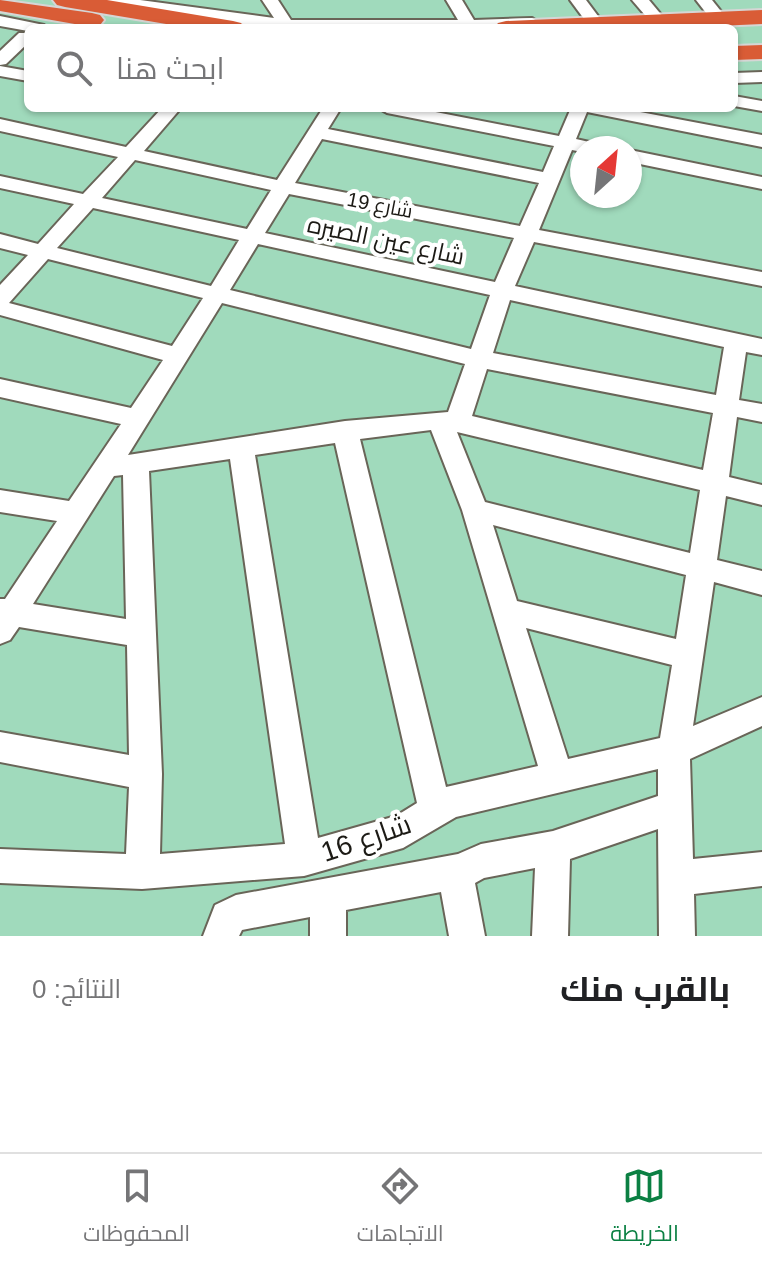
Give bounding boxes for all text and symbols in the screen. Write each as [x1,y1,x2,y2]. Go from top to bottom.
search box [24,24,738,112]
icon: search [52,46,96,90]
text: ابحث هنا [116,52,225,85]
north arrow [570,136,642,208]
street label: شارع 19 [345,188,415,225]
street label: شارع عين الصيره [304,210,467,273]
street label: شارع 16 [317,808,416,871]
text: بالقرب منك [560,970,730,1008]
text: النتائج: 0 [32,974,121,1004]
tab: المحفوظات [83,1164,190,1254]
tab: الاتجاهات [357,1164,444,1254]
tab: الخريطة [610,1164,679,1254]

